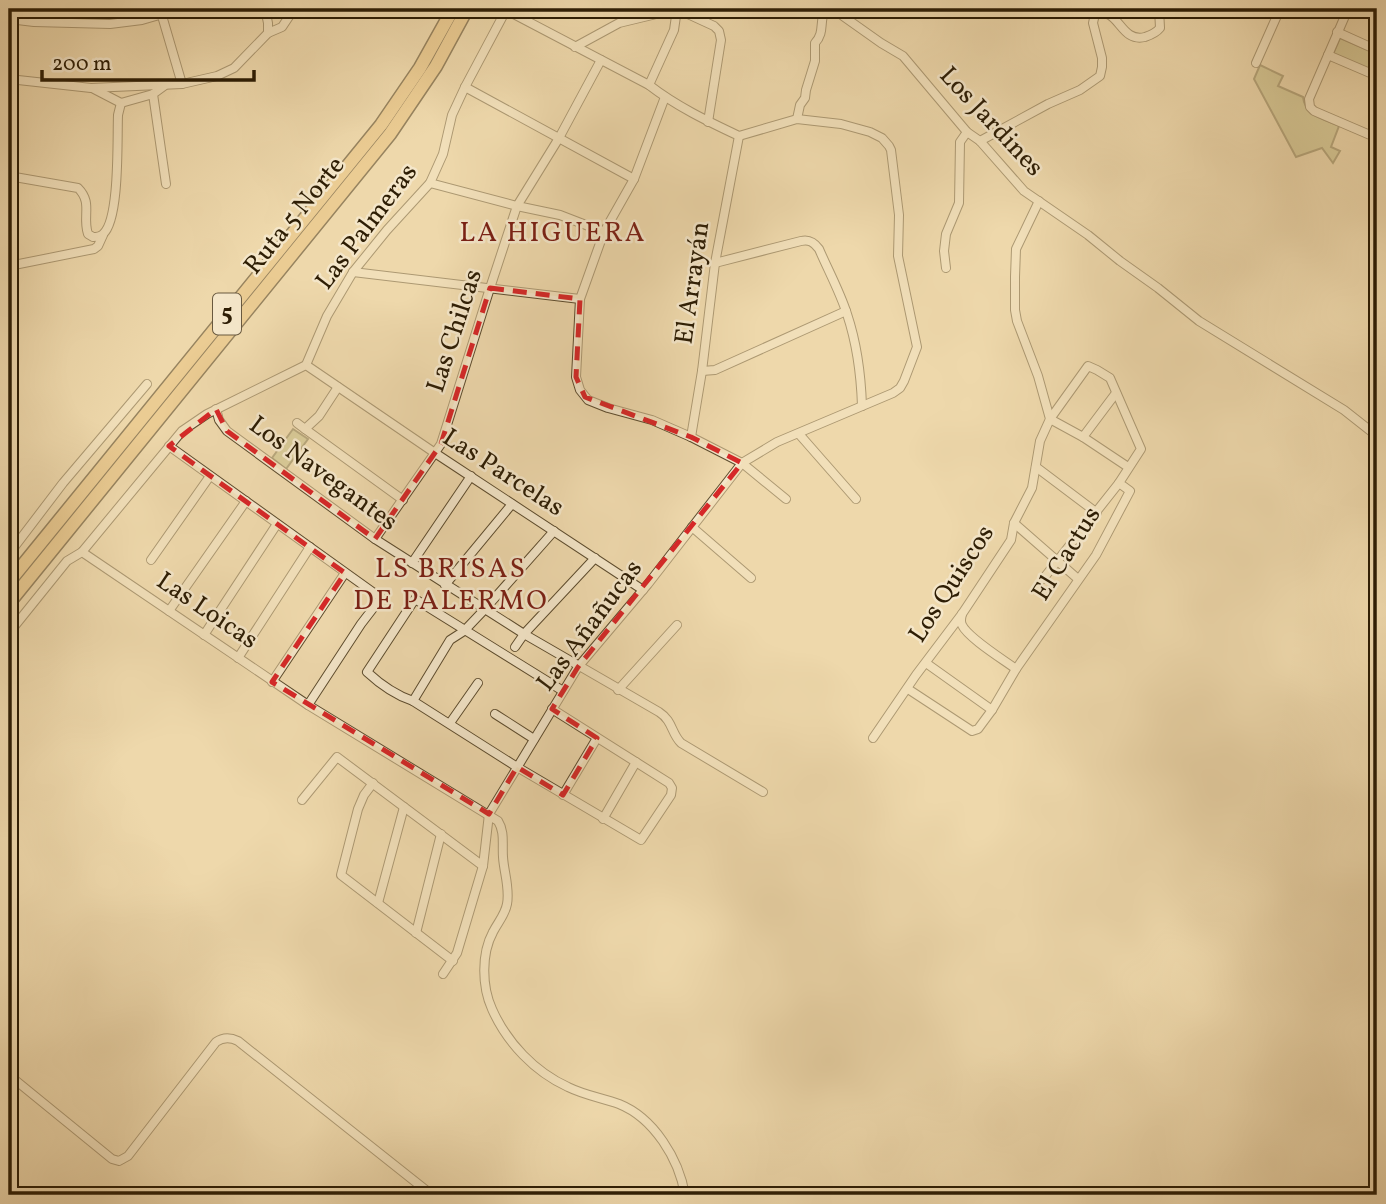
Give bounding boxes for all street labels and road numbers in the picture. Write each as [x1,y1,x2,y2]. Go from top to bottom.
street label: Los Jardines [931,59,1051,185]
street label: Ruta 5 Norte [236,149,354,283]
street label: Las Palmeras [307,156,427,298]
street label: El Arrayán [667,219,719,347]
street label: Las Chilcas [418,265,492,397]
road number: 5 [213,293,241,334]
street label: Los Navegantes [241,408,405,540]
street label: Las Parcelas [435,420,571,526]
street label: El Cactus [1024,500,1110,608]
street label: Los Quiscos [900,518,1004,650]
street label: Las Añañucas [529,553,651,699]
street label: Las Loicas [149,564,265,658]

